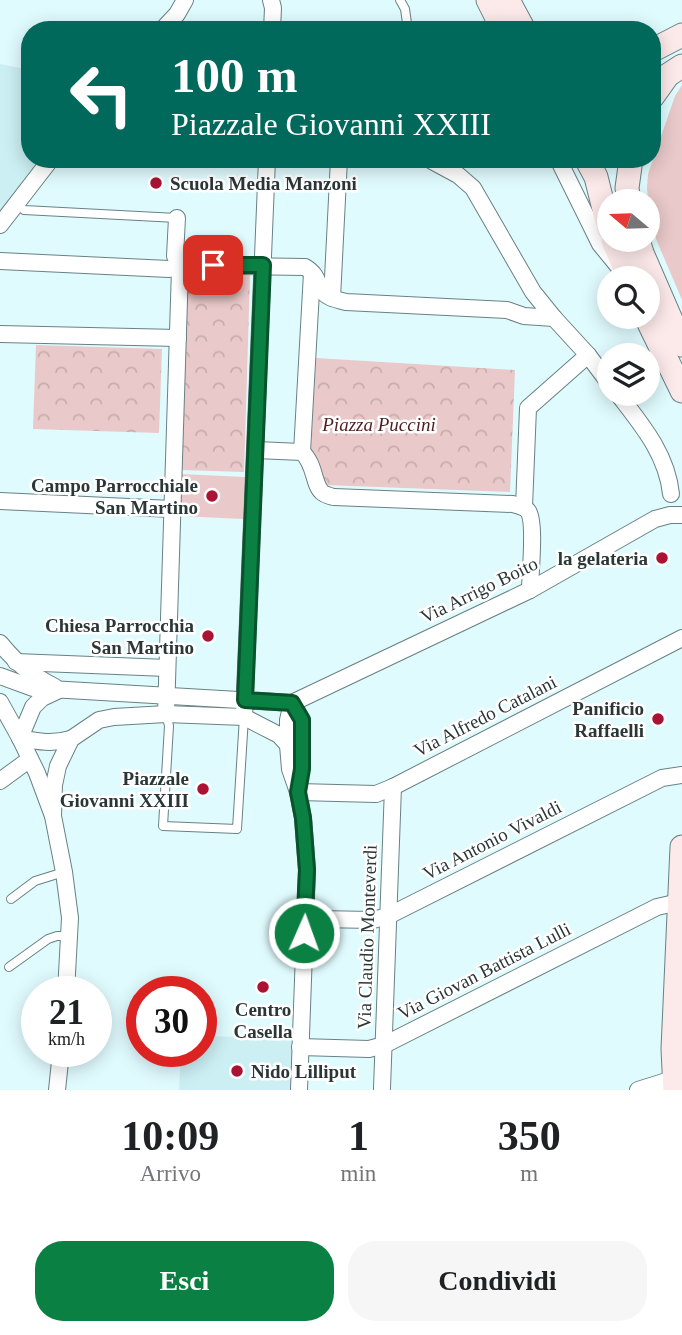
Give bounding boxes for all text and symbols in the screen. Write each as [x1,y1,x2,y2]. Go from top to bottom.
text: 100 m [171,48,298,103]
icon: left [56,49,147,140]
text: Piazzale Giovanni XXIII [171,106,491,142]
place label: Scuola Media Manzoni [170,173,357,194]
marker: Scuola Media Manzoni [148,175,164,191]
north arrow [597,189,660,252]
map controls [597,189,660,406]
pin [183,235,243,295]
icon: arrive [194,246,232,284]
button: search [597,266,660,329]
button: layers [597,343,660,406]
park label: Piazza Puccini [321,414,436,435]
place label: Campo Parrocchiale San Martino [31,475,198,518]
marker: Campo Parrocchiale San Martino [204,488,220,504]
place label: la gelateria [558,548,648,569]
marker: la gelateria [654,550,670,566]
street label: Via Arrigo Boito [417,553,541,627]
place label: Chiesa Parrocchia San Martino [45,615,194,658]
marker: Chiesa Parrocchia San Martino [200,628,216,644]
street label: Via Alfredo Catalani [410,671,560,761]
place label: Panificio Raffaelli [572,698,644,741]
marker: Panificio Raffaelli [650,711,666,727]
place label: Piazzale Giovanni XXIII [60,768,189,811]
marker: Piazzale Giovanni XXIII [195,781,211,797]
street label: Via Antonio Vivaldi [419,796,565,884]
street label: Via Claudio Monteverdi [353,844,381,1030]
position arrow [267,896,341,970]
street label: Via Giovan Battista Lulli [394,918,574,1024]
speed limit sign: 30 [126,976,217,1067]
marker: Centro Casella [255,979,271,995]
text: 21 [49,993,84,1032]
place label: Centro Casella [233,999,293,1042]
text: km/h [48,1029,85,1049]
place label: Nido Lilliput [251,1061,357,1082]
marker: Nido Lilliput [229,1063,245,1079]
text: 10:09 [121,1113,219,1159]
text: 1 [348,1113,369,1159]
text: 350 [498,1113,561,1159]
text: Arrivo [140,1161,201,1186]
text: min [341,1161,376,1186]
text: m [520,1161,538,1186]
button: Esci [35,1241,334,1321]
button: Condividi [348,1241,647,1321]

